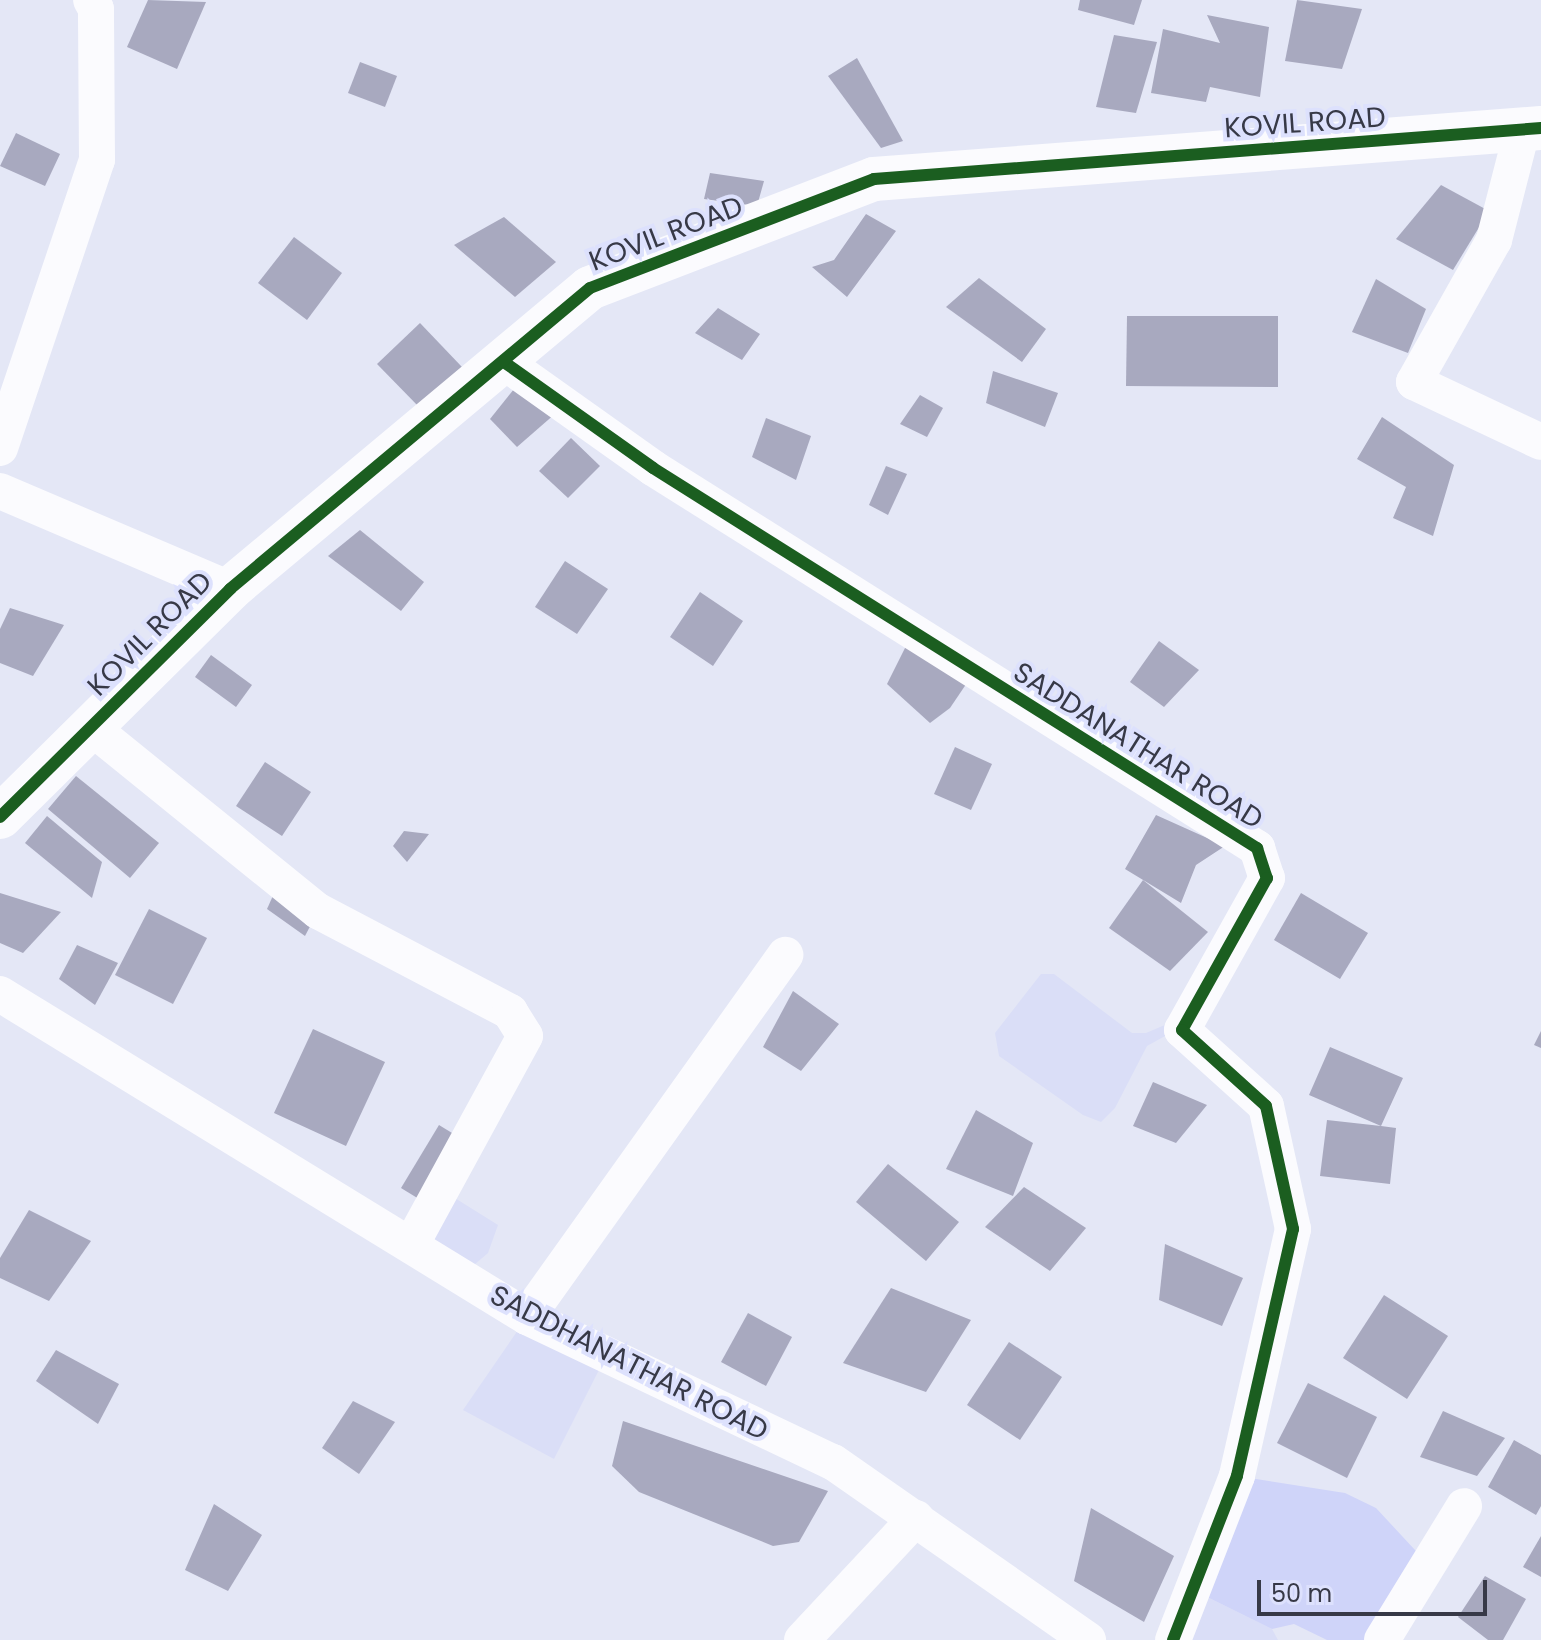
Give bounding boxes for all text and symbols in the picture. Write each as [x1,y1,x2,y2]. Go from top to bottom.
street label: KOVIL ROAD [1223,101,1387,145]
street label: KOVIL ROAD [584,189,748,279]
street label: KOVIL ROAD [81,565,219,703]
street label: SADDANATHAR ROAD [1007,655,1269,837]
street label: SADDHANATHAR ROAD [484,1278,774,1448]
scale bar [1261,1564,1491,1614]
text: 50 m [1271,1577,1332,1610]

